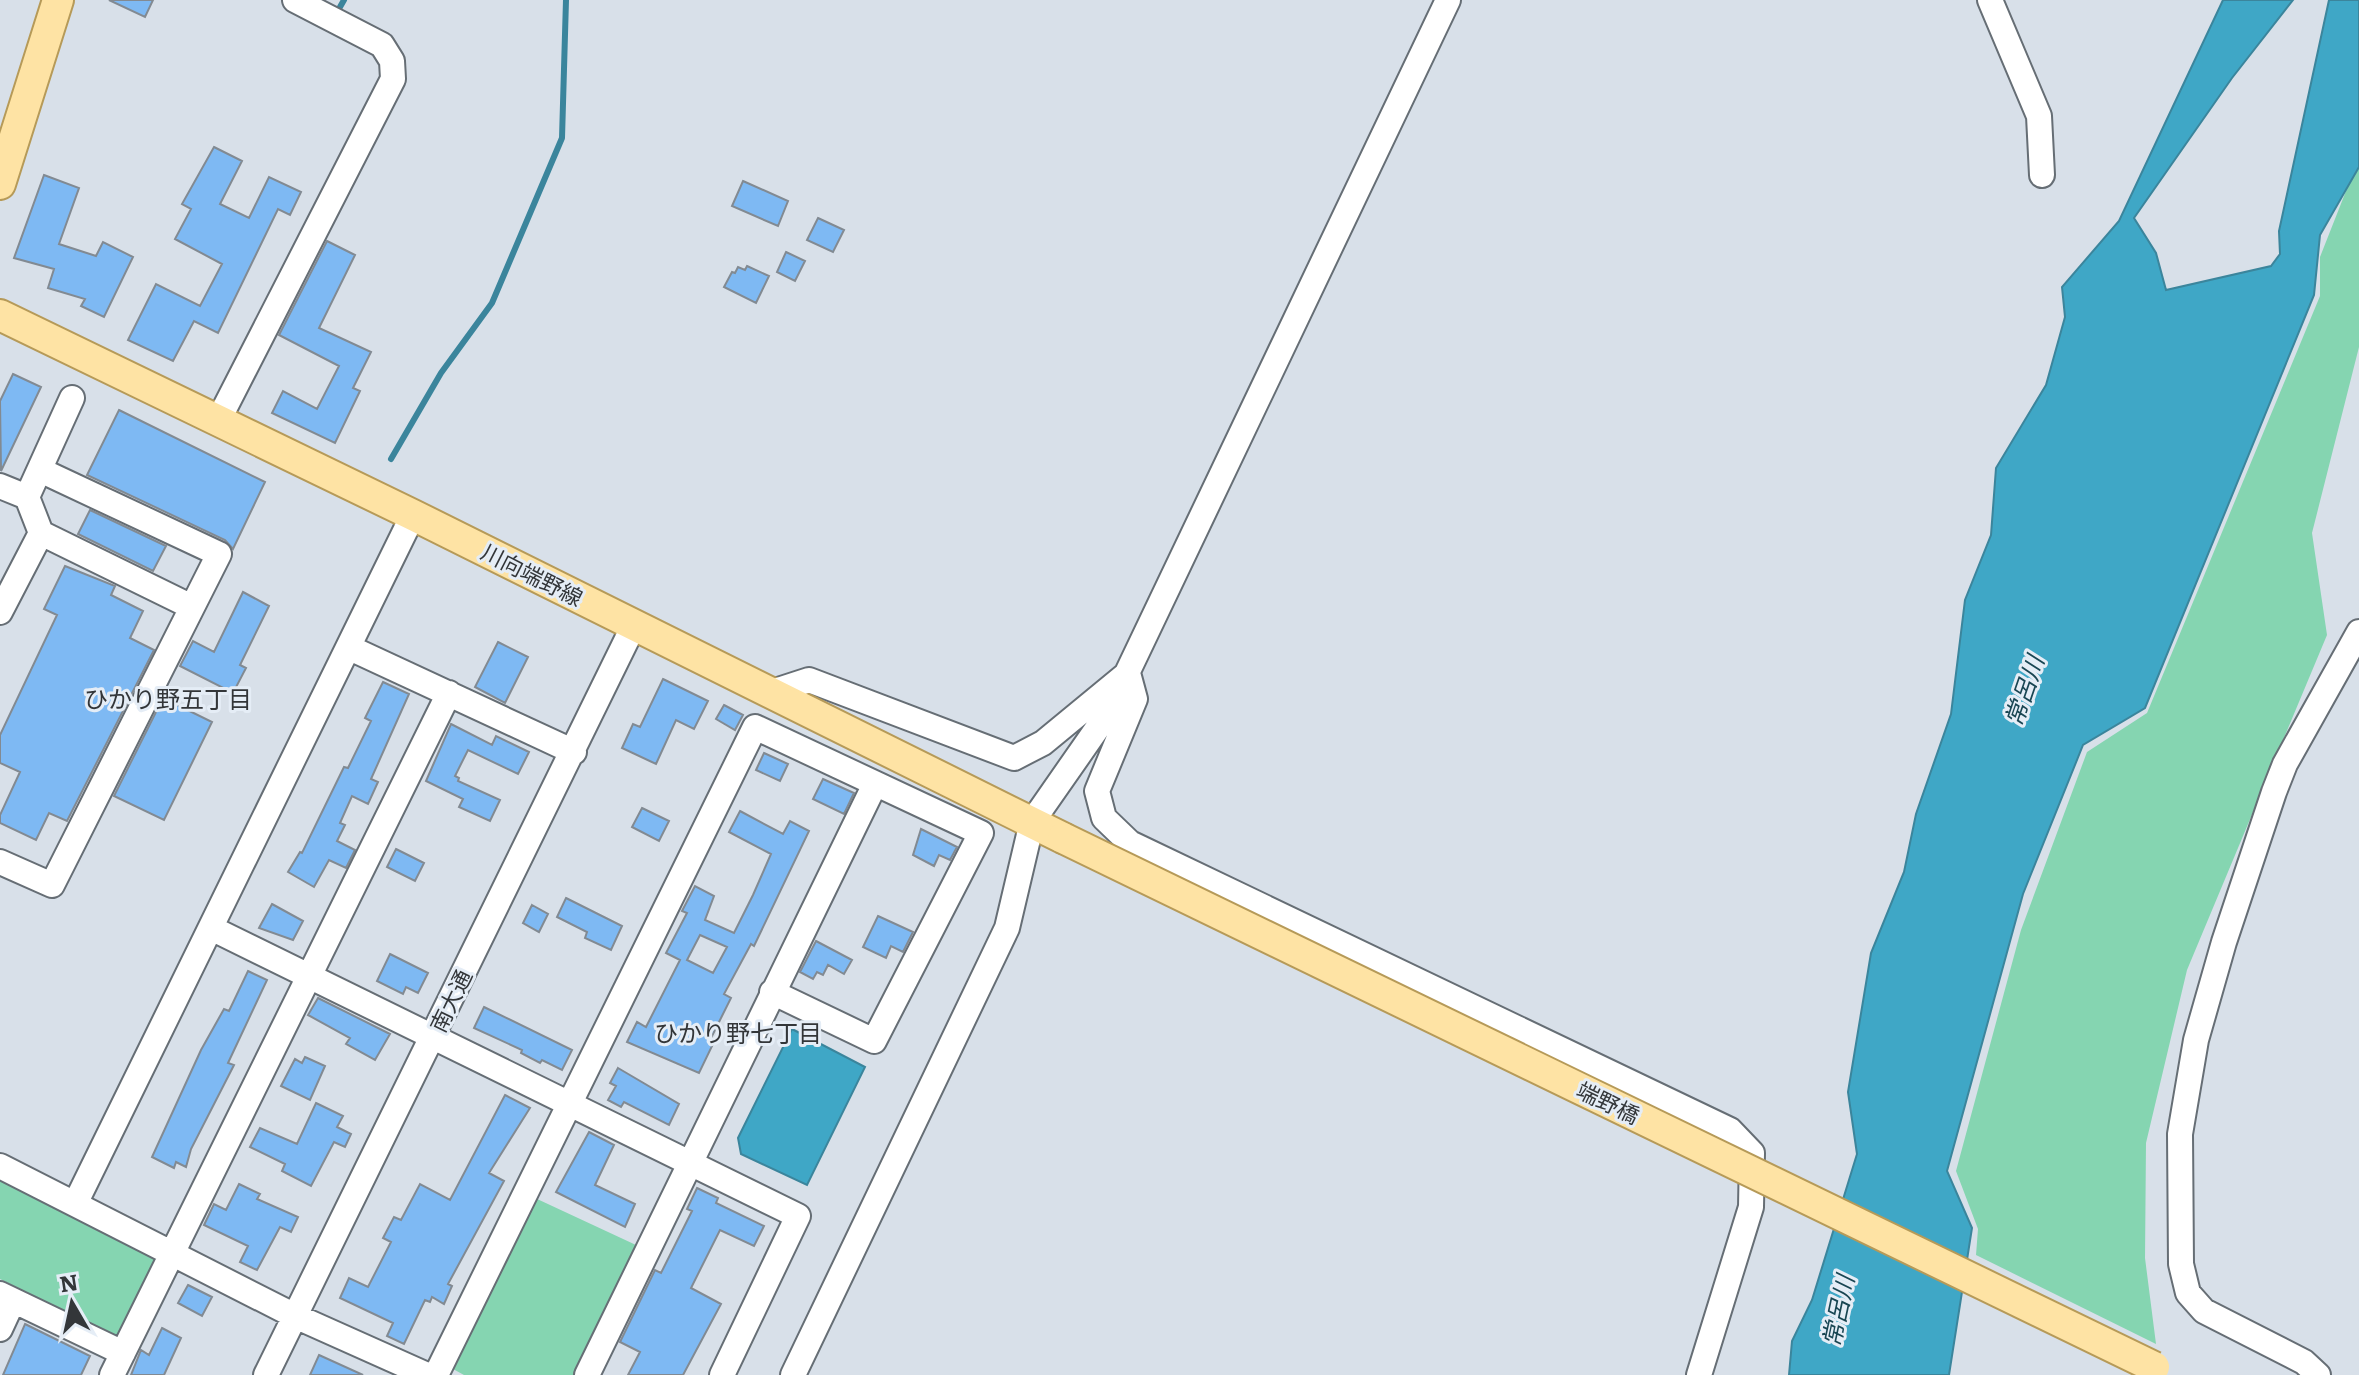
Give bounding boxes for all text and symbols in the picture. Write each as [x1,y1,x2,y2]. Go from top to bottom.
street label: 川向端野線 [476,534,589,613]
water label: 常呂川 [1994,648,2052,730]
district label: ひかり野五丁目 [84,680,252,715]
street label: 南大通 [420,963,479,1037]
district label: ひかり野七丁目 [654,1014,822,1049]
street label: 端野橋 [1572,1072,1646,1131]
north arrow [32,1263,112,1343]
text: N [57,1264,80,1300]
water label: 常呂川 [1812,1269,1862,1349]

